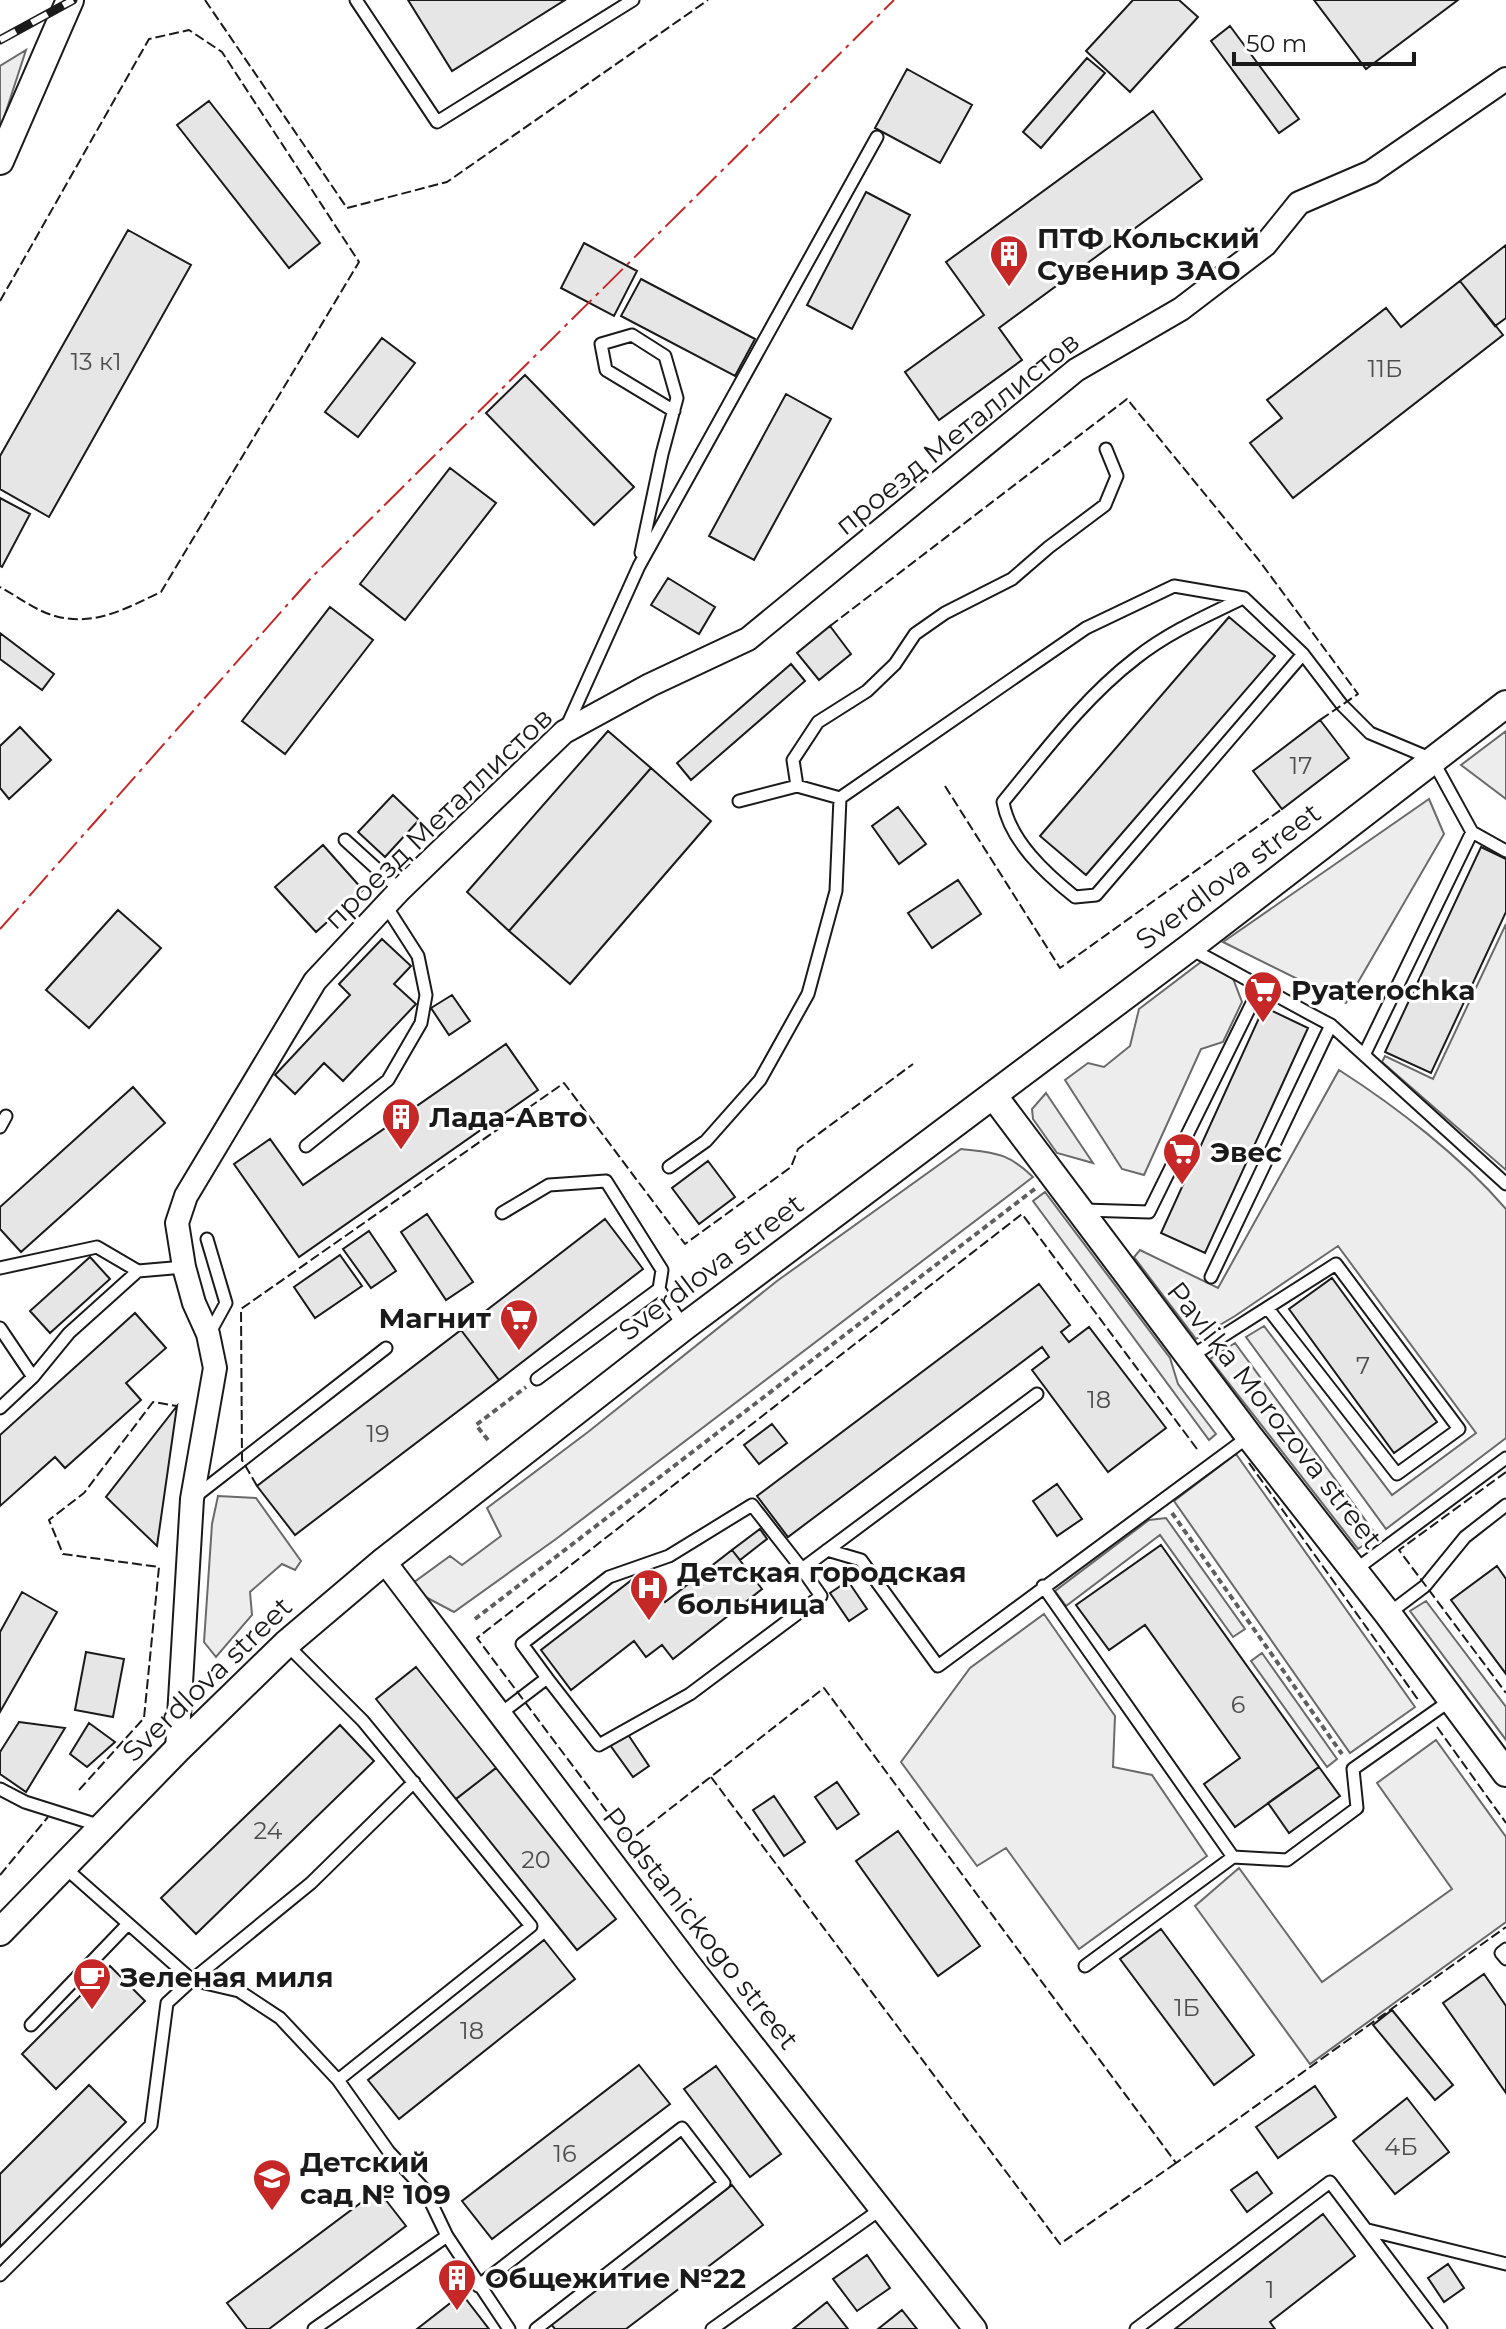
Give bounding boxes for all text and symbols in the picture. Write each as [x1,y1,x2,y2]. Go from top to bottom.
scale bar [1234,16,1414,66]
text: 50 m [1246,29,1307,58]
place label: ПТФ Кольский Сувенир ЗАО [1037,221,1260,287]
building icon: ПТФ Кольский Сувенир ЗАО [988,233,1030,288]
street label: проезд Металлистов [828,324,1086,542]
house number: 13 к1 [70,347,122,376]
house number: 11Б [1368,354,1402,383]
street label: проезд Металлистов [317,700,559,936]
house number: 17 [1290,751,1312,780]
street label: Sverdlova street [1129,795,1327,957]
supermarket icon: Pyaterochka [1242,969,1284,1024]
place label: Pyaterochka [1291,973,1476,1007]
building icon: Лада-Авто [380,1096,422,1151]
place label: Лада-Авто [429,1100,587,1134]
supermarket icon: Эвес [1161,1131,1203,1186]
place label: Эвес [1210,1135,1282,1169]
street label: Sverdlova street [612,1186,810,1348]
street label: Pavlika Morozova street [1160,1275,1390,1555]
supermarket icon: Магнит [498,1297,540,1352]
place label: Магнит [378,1301,491,1335]
house number: 7 [1356,1351,1370,1380]
house number: 18 [1087,1385,1111,1414]
house number: 19 [366,1419,390,1448]
place label: Детская городская больница [677,1555,967,1621]
hospital icon: Детская городская больница [628,1567,670,1622]
street label: Sverdlova street [115,1589,299,1769]
house number: 6 [1231,1690,1245,1719]
street label: Podstanickogo street [596,1800,806,2056]
house number: 24 [254,1816,283,1845]
house number: 20 [521,1845,551,1874]
cafe icon: Зеленая миля [71,1956,113,2011]
place label: Зеленая миля [119,1960,334,1994]
house number: 1Б [1174,1993,1200,2022]
house number: 18 [460,2016,484,2045]
house number: 4Б [1384,2132,1418,2161]
house number: 16 [553,2139,577,2168]
place label: Детский сад № 109 [300,2145,451,2211]
school or university icon: Детский сад № 109 [251,2157,293,2212]
building icon: Общежитие №22 [436,2257,478,2312]
place label: Общежитие №22 [485,2261,746,2295]
house number: 1 [1266,2275,1274,2304]

